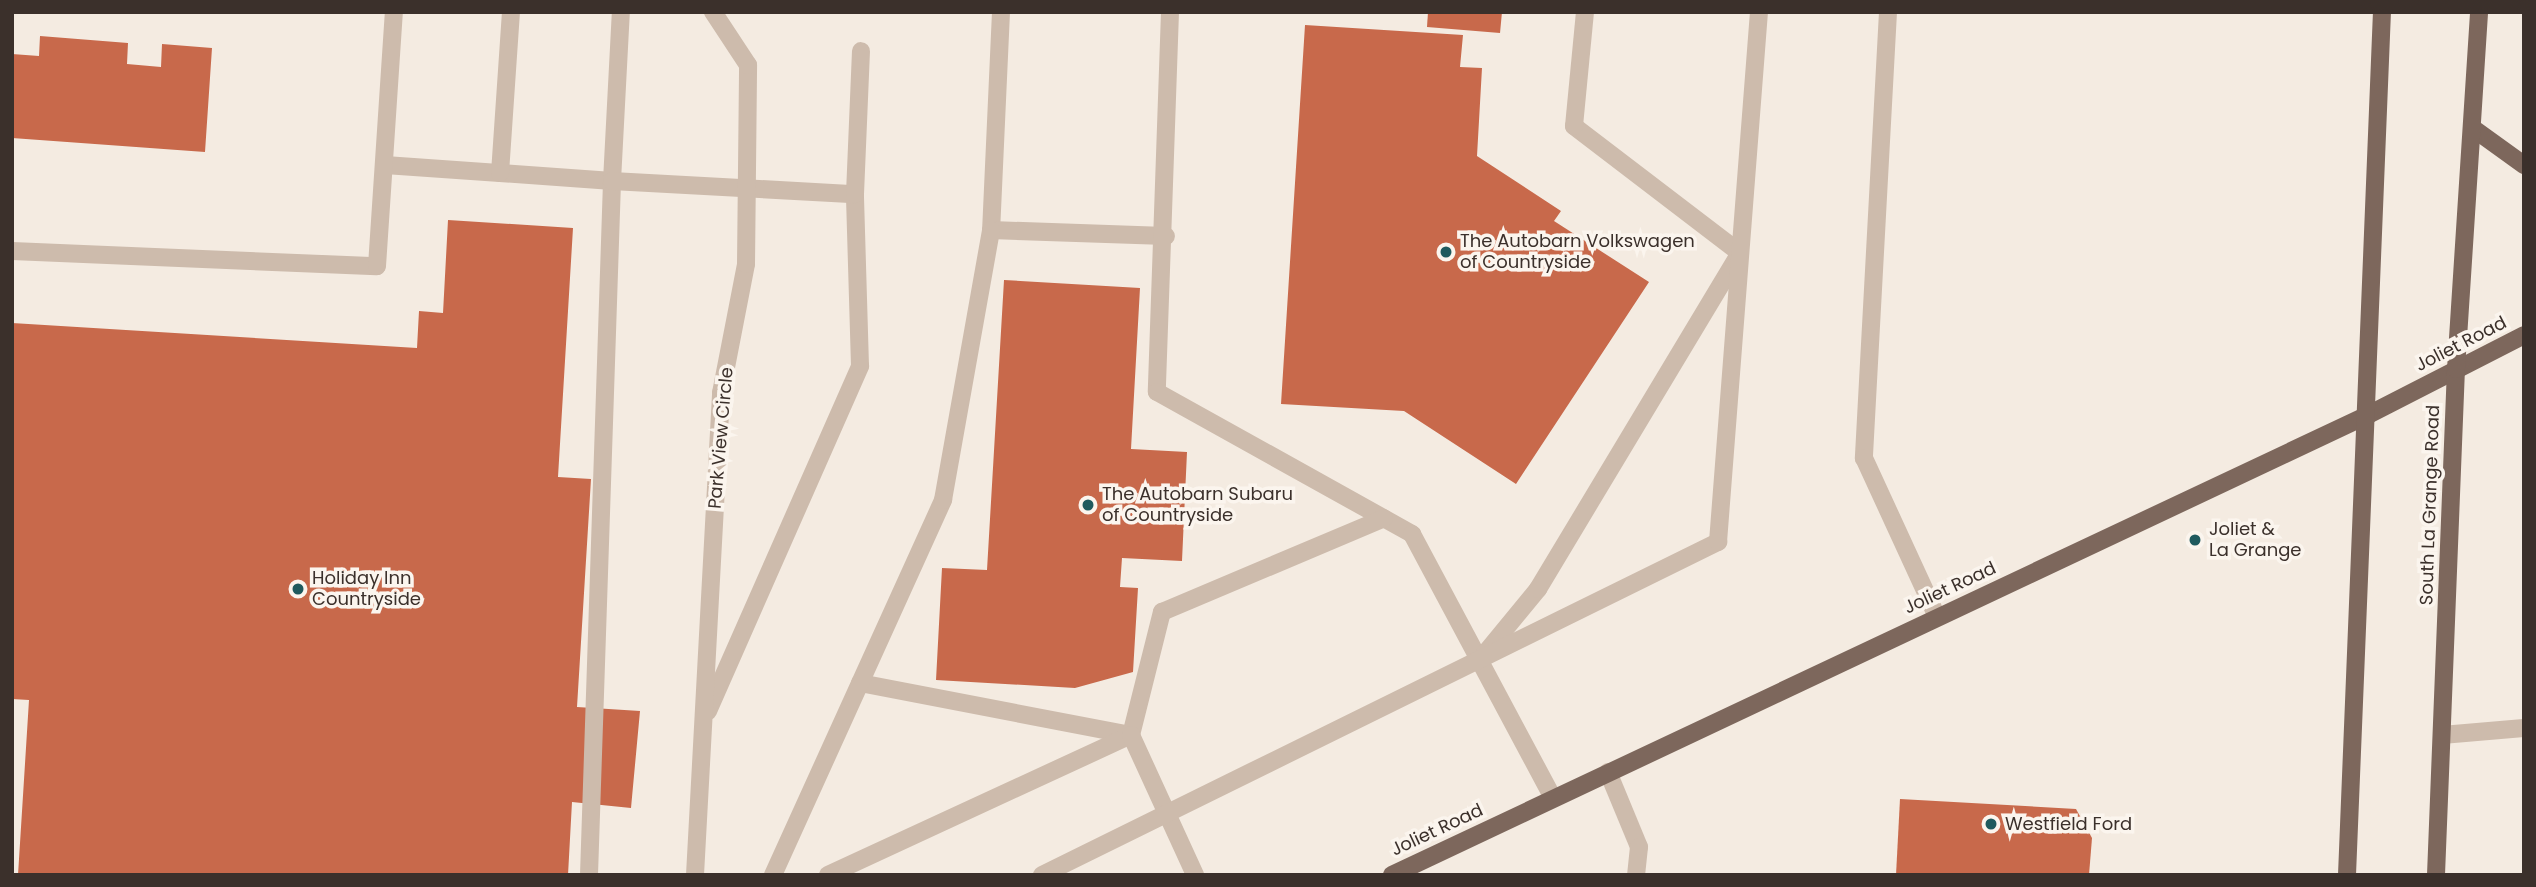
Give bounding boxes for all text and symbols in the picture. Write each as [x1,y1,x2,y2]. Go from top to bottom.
place label: The Autobarn Volkswagen of Countryside [1460,231,1695,274]
marker: The Autobarn Volkswagen of Countryside [1438,244,1454,260]
street label: Joliet Road [2412,312,2510,376]
street label: Park View Circle [704,366,738,510]
street label: South La Grange Road [2416,404,2444,606]
place label: The Autobarn Subaru of Countryside [1102,484,1293,526]
marker: The Autobarn Subaru of Countryside [1080,497,1096,513]
place label: Joliet & La Grange [2209,519,2301,562]
marker: Joliet & La Grange [2187,532,2203,548]
street label: Joliet Road [1900,557,2000,619]
place label: Holiday Inn Countryside [312,568,421,610]
marker: Holiday Inn Countryside [290,581,306,597]
street label: Joliet Road [1387,799,1487,861]
place label: Westfield Ford [2005,813,2132,835]
marker: Westfield Ford [1983,816,1999,832]

